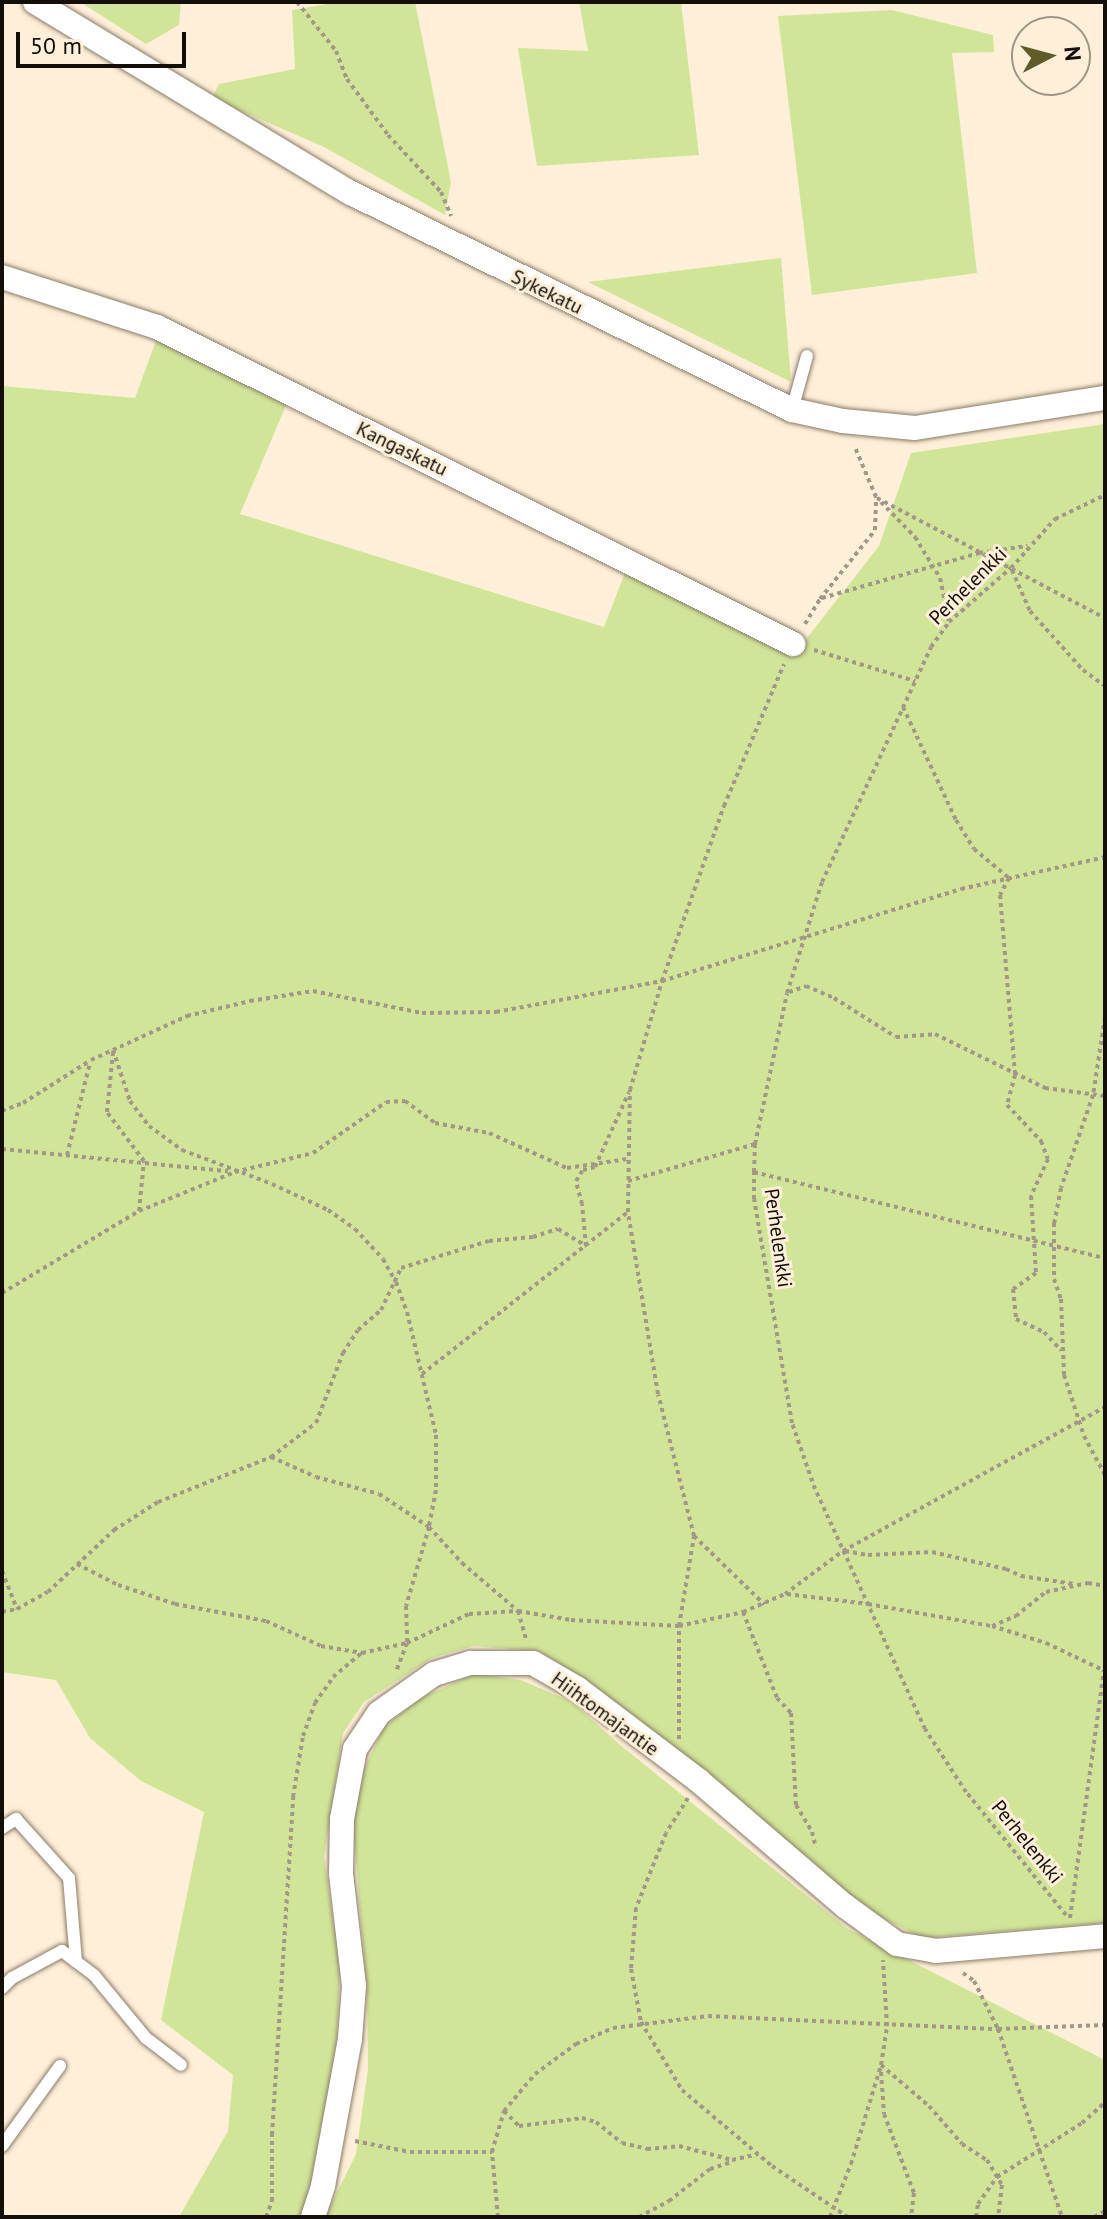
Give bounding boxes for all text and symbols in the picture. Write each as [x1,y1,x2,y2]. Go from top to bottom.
scale bar [20,16,190,66]
north arrow [1011,16,1091,96]
text: 50 m [30,30,82,61]
text: N [1058,45,1088,62]
street label: Sykekatu [507,264,587,320]
street label: Kangaskatu [352,417,452,481]
street label: Perhelenkki [924,542,1012,630]
street label: Perhelenkki [759,1187,797,1289]
street label: Hiihtomajantie [547,1667,663,1761]
street label: Perhelenkki [986,1796,1068,1888]

